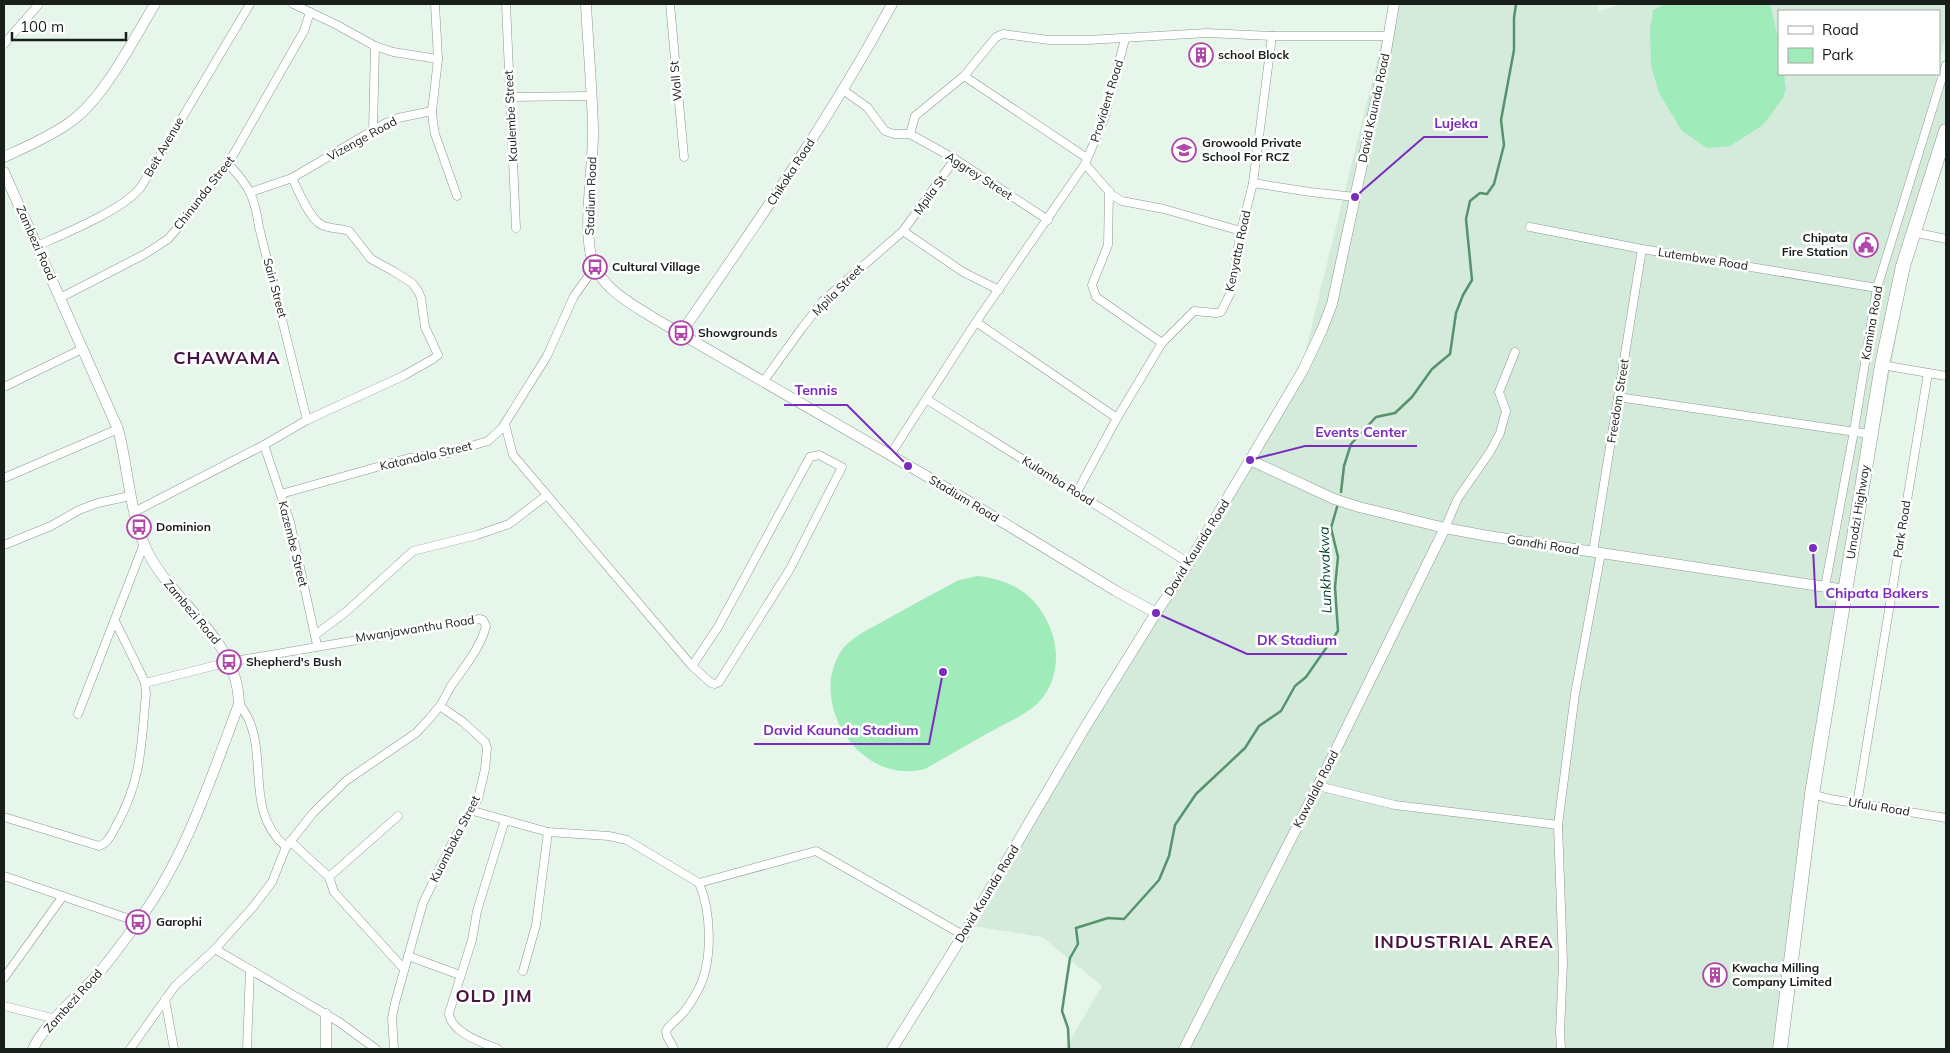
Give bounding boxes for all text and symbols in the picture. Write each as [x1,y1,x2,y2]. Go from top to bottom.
scale bar [12,10,126,42]
legend [1778,10,1940,75]
text: 100 m [20,17,64,36]
text: Road [1822,20,1859,39]
building icon: school Block [1188,42,1214,68]
text: Park [1822,45,1854,64]
place label: school Block [1218,47,1289,62]
street label: David Kaunda Road [1355,52,1392,164]
street label: Provident Road [1087,58,1126,144]
street label: Wall St [666,60,685,102]
street label: Kaulembe Street [501,70,520,162]
callout: Lujeka [1424,108,1488,137]
street label: Vizenge Road [324,113,399,164]
street label: Beit Avenue [140,114,187,179]
text: Lujeka [1434,114,1478,132]
street label: Chikoka Road [763,135,818,208]
place label: Growoold Private School For RCZ [1202,135,1302,164]
school or university icon: Growoold Private School For RCZ [1171,137,1197,163]
street label: Aggrey Street [943,148,1016,203]
street label: Chinunda Street [170,153,237,233]
street label: Stadium Road [582,156,599,236]
street label: Mpila St [910,172,949,217]
street label: Zambezi Road [13,203,60,282]
street label: Kenyatta Road [1222,209,1253,293]
place label: Chipata Fire Station [1782,230,1848,259]
public building icon: Chipata Fire Station [1853,232,1879,258]
street label: Lutembwe Road [1657,244,1749,273]
bus stop icon: Cultural Village [582,254,608,280]
street label: Sairi Street [260,256,291,319]
place label: Cultural Village [612,259,701,274]
street label: Mpila Street [809,261,867,319]
street label: Kamina Road [1858,285,1885,361]
bus stop icon: Showgrounds [668,320,694,346]
place label: Showgrounds [698,325,777,340]
district label: CHAWAMA [173,346,281,369]
street label: Freedom Street [1603,358,1632,444]
callout: Tennis [784,376,847,405]
text: Tennis [795,381,837,399]
callout: Events Center [1305,417,1417,446]
text: Events Center [1315,423,1407,441]
street label: Katandala Street [378,438,473,473]
street label: Kulamba Road [1020,452,1097,509]
street label: Umodzi Highway [1843,463,1872,560]
street label: Stadium Road [927,472,1002,525]
street label: David Kaunda Road [1161,497,1232,599]
street label: Kazembe Street [276,499,311,588]
street label: Park Road [1890,499,1913,559]
bus stop icon: Dominion [126,514,152,540]
place label: Dominion [156,519,211,534]
water label: Lunkhwakwa [1314,526,1336,614]
street label: Gandhi Road [1506,531,1580,558]
street label: Zambezi Road [161,576,224,647]
callout: Chipata Bakers [1816,578,1939,607]
text: Chipata Bakers [1826,584,1928,602]
street label: Mwanjawanthu Road [354,612,475,645]
callout: DK Stadium [1247,625,1347,654]
text: DK Stadium [1257,631,1337,649]
bus stop icon: Shepherd's Bush [216,649,242,675]
place label: Shepherd's Bush [246,654,342,669]
callout: David Kaunda Stadium [754,715,929,744]
text: David Kaunda Stadium [763,721,919,739]
street label: Kawalala Road [1290,748,1342,830]
street label: Kuomboka Street [426,793,483,885]
street label: Ufulu Road [1847,794,1911,819]
street label: David Kaunda Road [951,842,1022,945]
bus stop icon: Garophi [125,909,151,935]
place label: Garophi [156,914,202,929]
district label: INDUSTRIAL AREA [1374,930,1554,953]
place label: Kwacha Milling Company Limited [1732,960,1832,989]
building icon: Kwacha Milling Company Limited [1702,962,1728,988]
street label: Zambezi Road [40,966,105,1035]
district label: OLD JIM [455,984,533,1007]

